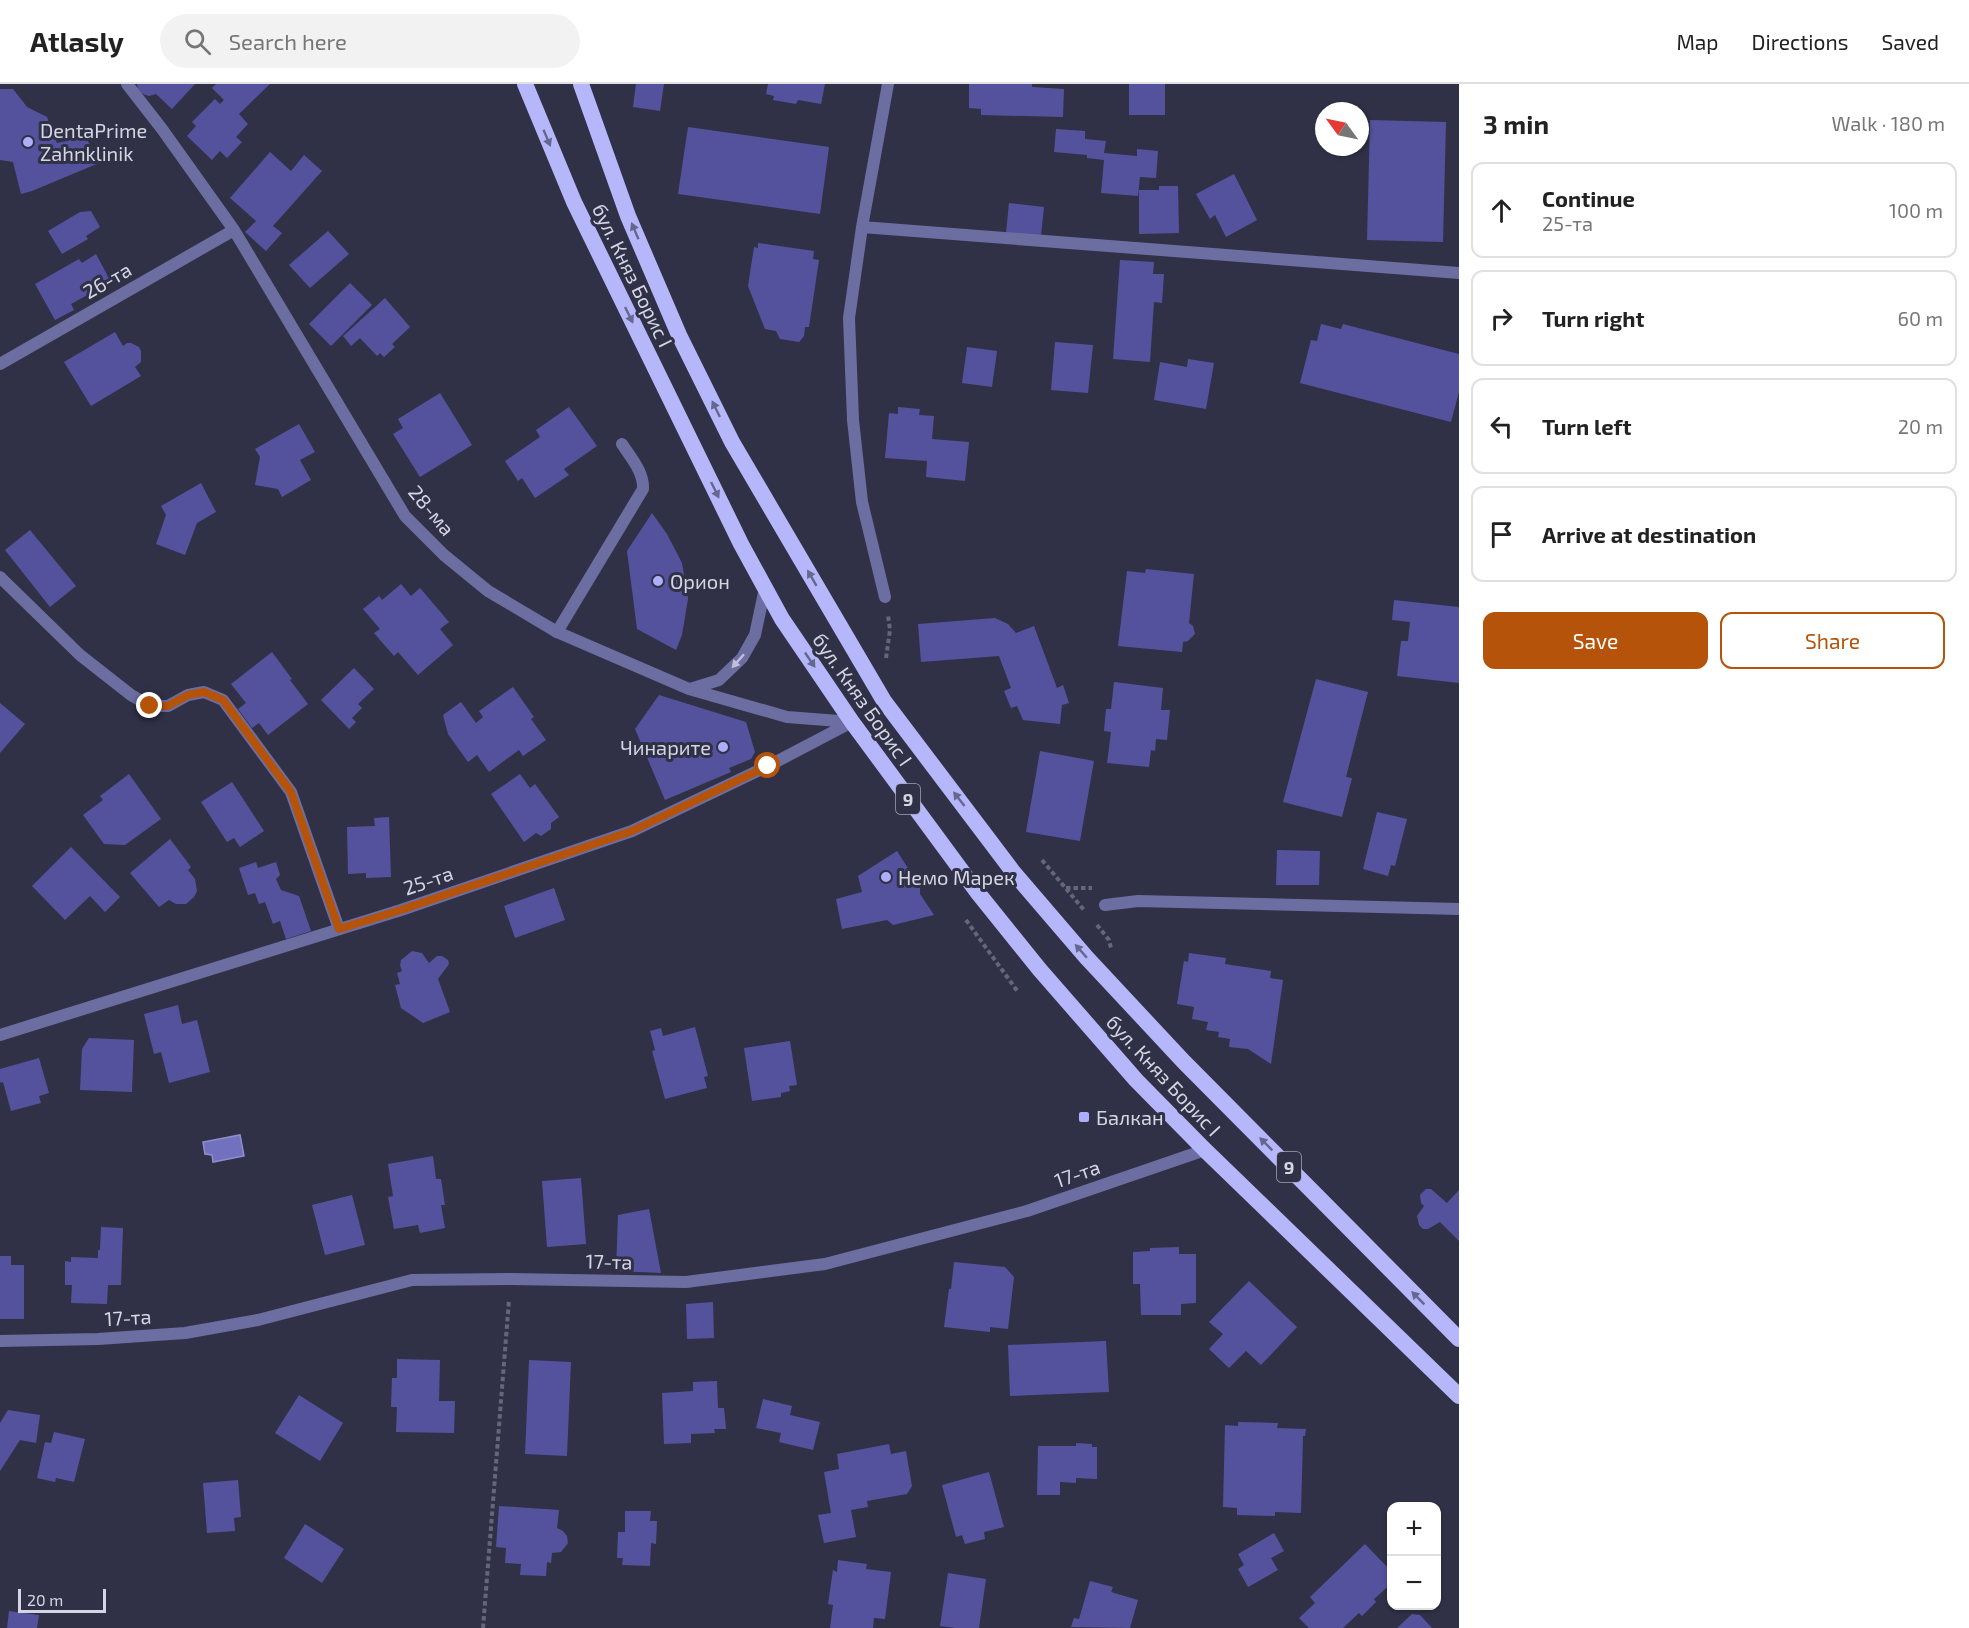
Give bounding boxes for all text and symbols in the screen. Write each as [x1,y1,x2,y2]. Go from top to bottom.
search box [160,14,580,68]
text: Atlasly [30,24,124,58]
icon: search [181,25,214,58]
text: Search here [229,28,347,54]
text: Map [1676,29,1719,54]
text: Directions [1752,29,1848,54]
text: Saved [1881,29,1939,54]
north arrow [1315,102,1369,156]
text: 3 min [1483,108,1549,139]
text: Walk · 180 m [1832,111,1945,135]
place label: DentaPrime Zahnklinik [40,118,147,165]
one-way arrow [542,130,552,148]
marker: DentaPrime Zahnklinik [21,135,35,149]
text: Continue [1542,185,1635,211]
icon: ahead [1485,194,1518,227]
text: 100 m [1889,198,1943,222]
street label: бул. Княз Борис I [587,199,678,351]
text: 25-та [1542,211,1593,235]
one-way arrow [630,222,640,240]
street label: 26-та [79,257,135,303]
icon: right [1485,302,1518,335]
text: Turn right [1542,305,1644,331]
one-way arrow [625,306,634,323]
text: 60 m [1898,306,1943,330]
one-way arrow [711,400,720,417]
icon: left [1485,410,1518,443]
text: Turn left [1542,413,1631,439]
text: 20 m [1898,414,1943,438]
street label: 28-ма [404,480,460,540]
one-way arrow [710,482,720,499]
icon: arrive [1485,518,1518,551]
text: Arrive at destination [1542,521,1756,547]
place label: Орион [670,569,730,593]
one-way arrow [807,569,817,586]
marker: Орион [651,574,665,588]
button: Save [1483,612,1708,669]
button: Share [1720,612,1945,669]
street label: бул. Княз Борис I [807,628,918,771]
one-way arrow [804,652,815,668]
one-way arrow [732,653,745,668]
route end [136,692,162,718]
place label: Чинарите [620,735,711,759]
marker: Чинарите [716,740,730,754]
route start [754,752,780,778]
road number: 9 [896,784,920,814]
one-way arrow [953,791,965,807]
street label: 25-та [400,860,456,900]
place label: Немо Марек [898,865,1015,889]
marker: Немо Марек [879,870,893,884]
one-way arrow [1075,944,1088,959]
street label: бул. Княз Борис I [1101,1009,1226,1141]
place label: Балкан [1096,1105,1164,1129]
marker: Балкан [1077,1110,1091,1124]
one-way arrow [1260,1137,1274,1151]
road number: 9 [1277,1152,1301,1182]
street label: 17-та [1051,1154,1103,1192]
street label: 17-та [585,1249,633,1273]
one-way arrow [1411,1290,1425,1305]
street label: 17-та [104,1304,152,1330]
map controls [1387,1502,1441,1610]
button: + [1387,1502,1441,1556]
button: − [1387,1556,1441,1610]
scale bar [18,1586,106,1614]
text: 20 m [27,1590,63,1609]

